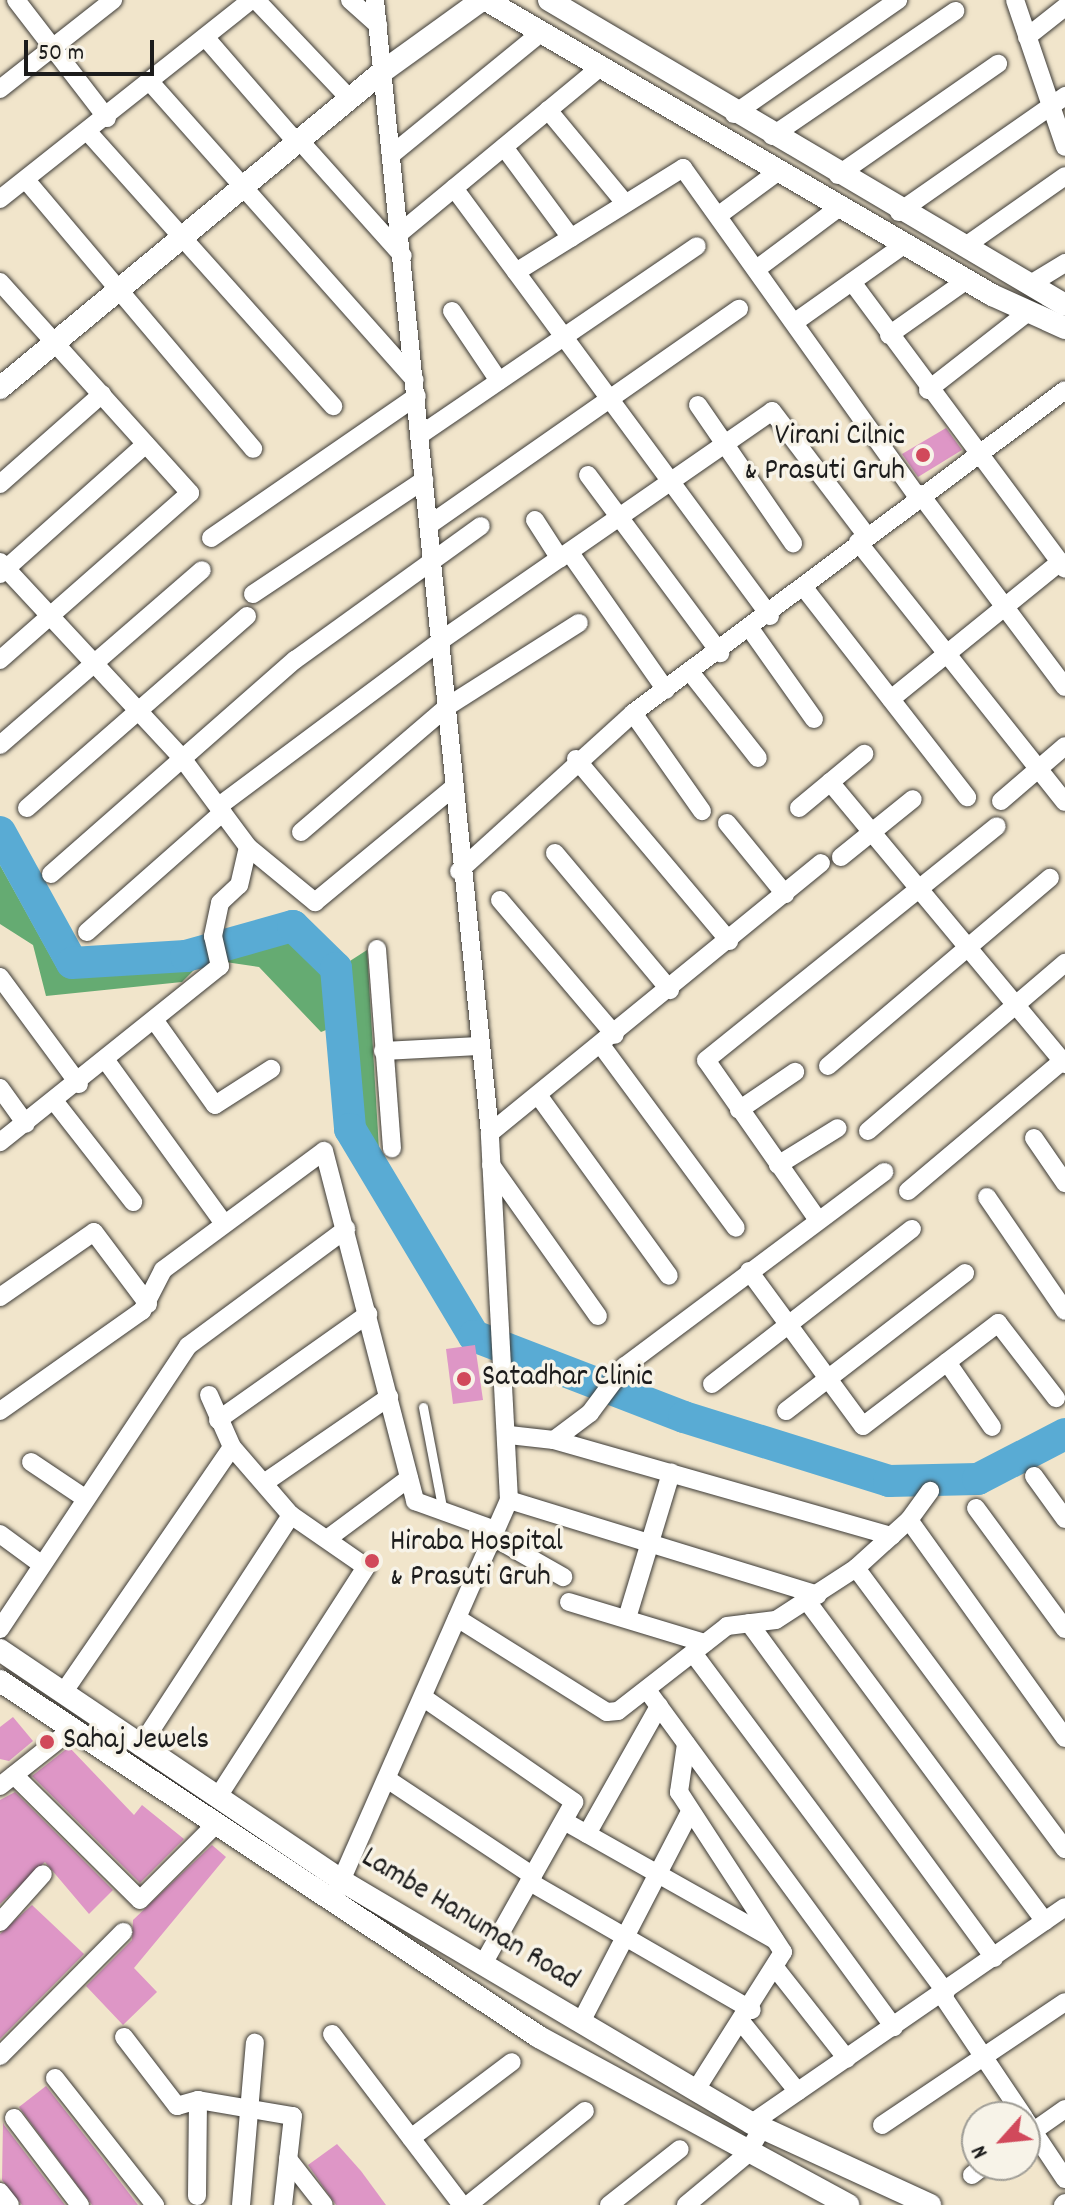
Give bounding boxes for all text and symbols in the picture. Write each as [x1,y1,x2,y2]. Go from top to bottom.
scale bar [28,24,158,74]
text: 50 m [38,37,84,71]
place label: Virani Cilnic & Prasuti Gruh [744,420,905,490]
marker: Virani Cilnic & Prasuti Gruh [912,444,934,466]
place label: Satadhar Clinic [482,1361,653,1397]
marker: Satadhar Clinic [453,1368,475,1390]
place label: Hiraba Hospital & Prasuti Gruh [390,1526,563,1596]
marker: Hiraba Hospital & Prasuti Gruh [361,1550,383,1572]
place label: Sahaj Jewels [63,1724,209,1760]
marker: Sahaj Jewels [38,1733,56,1751]
street label: Lambe Hanuman Road [354,1842,584,2000]
north arrow [961,2101,1041,2181]
text: N [965,2139,997,2163]

